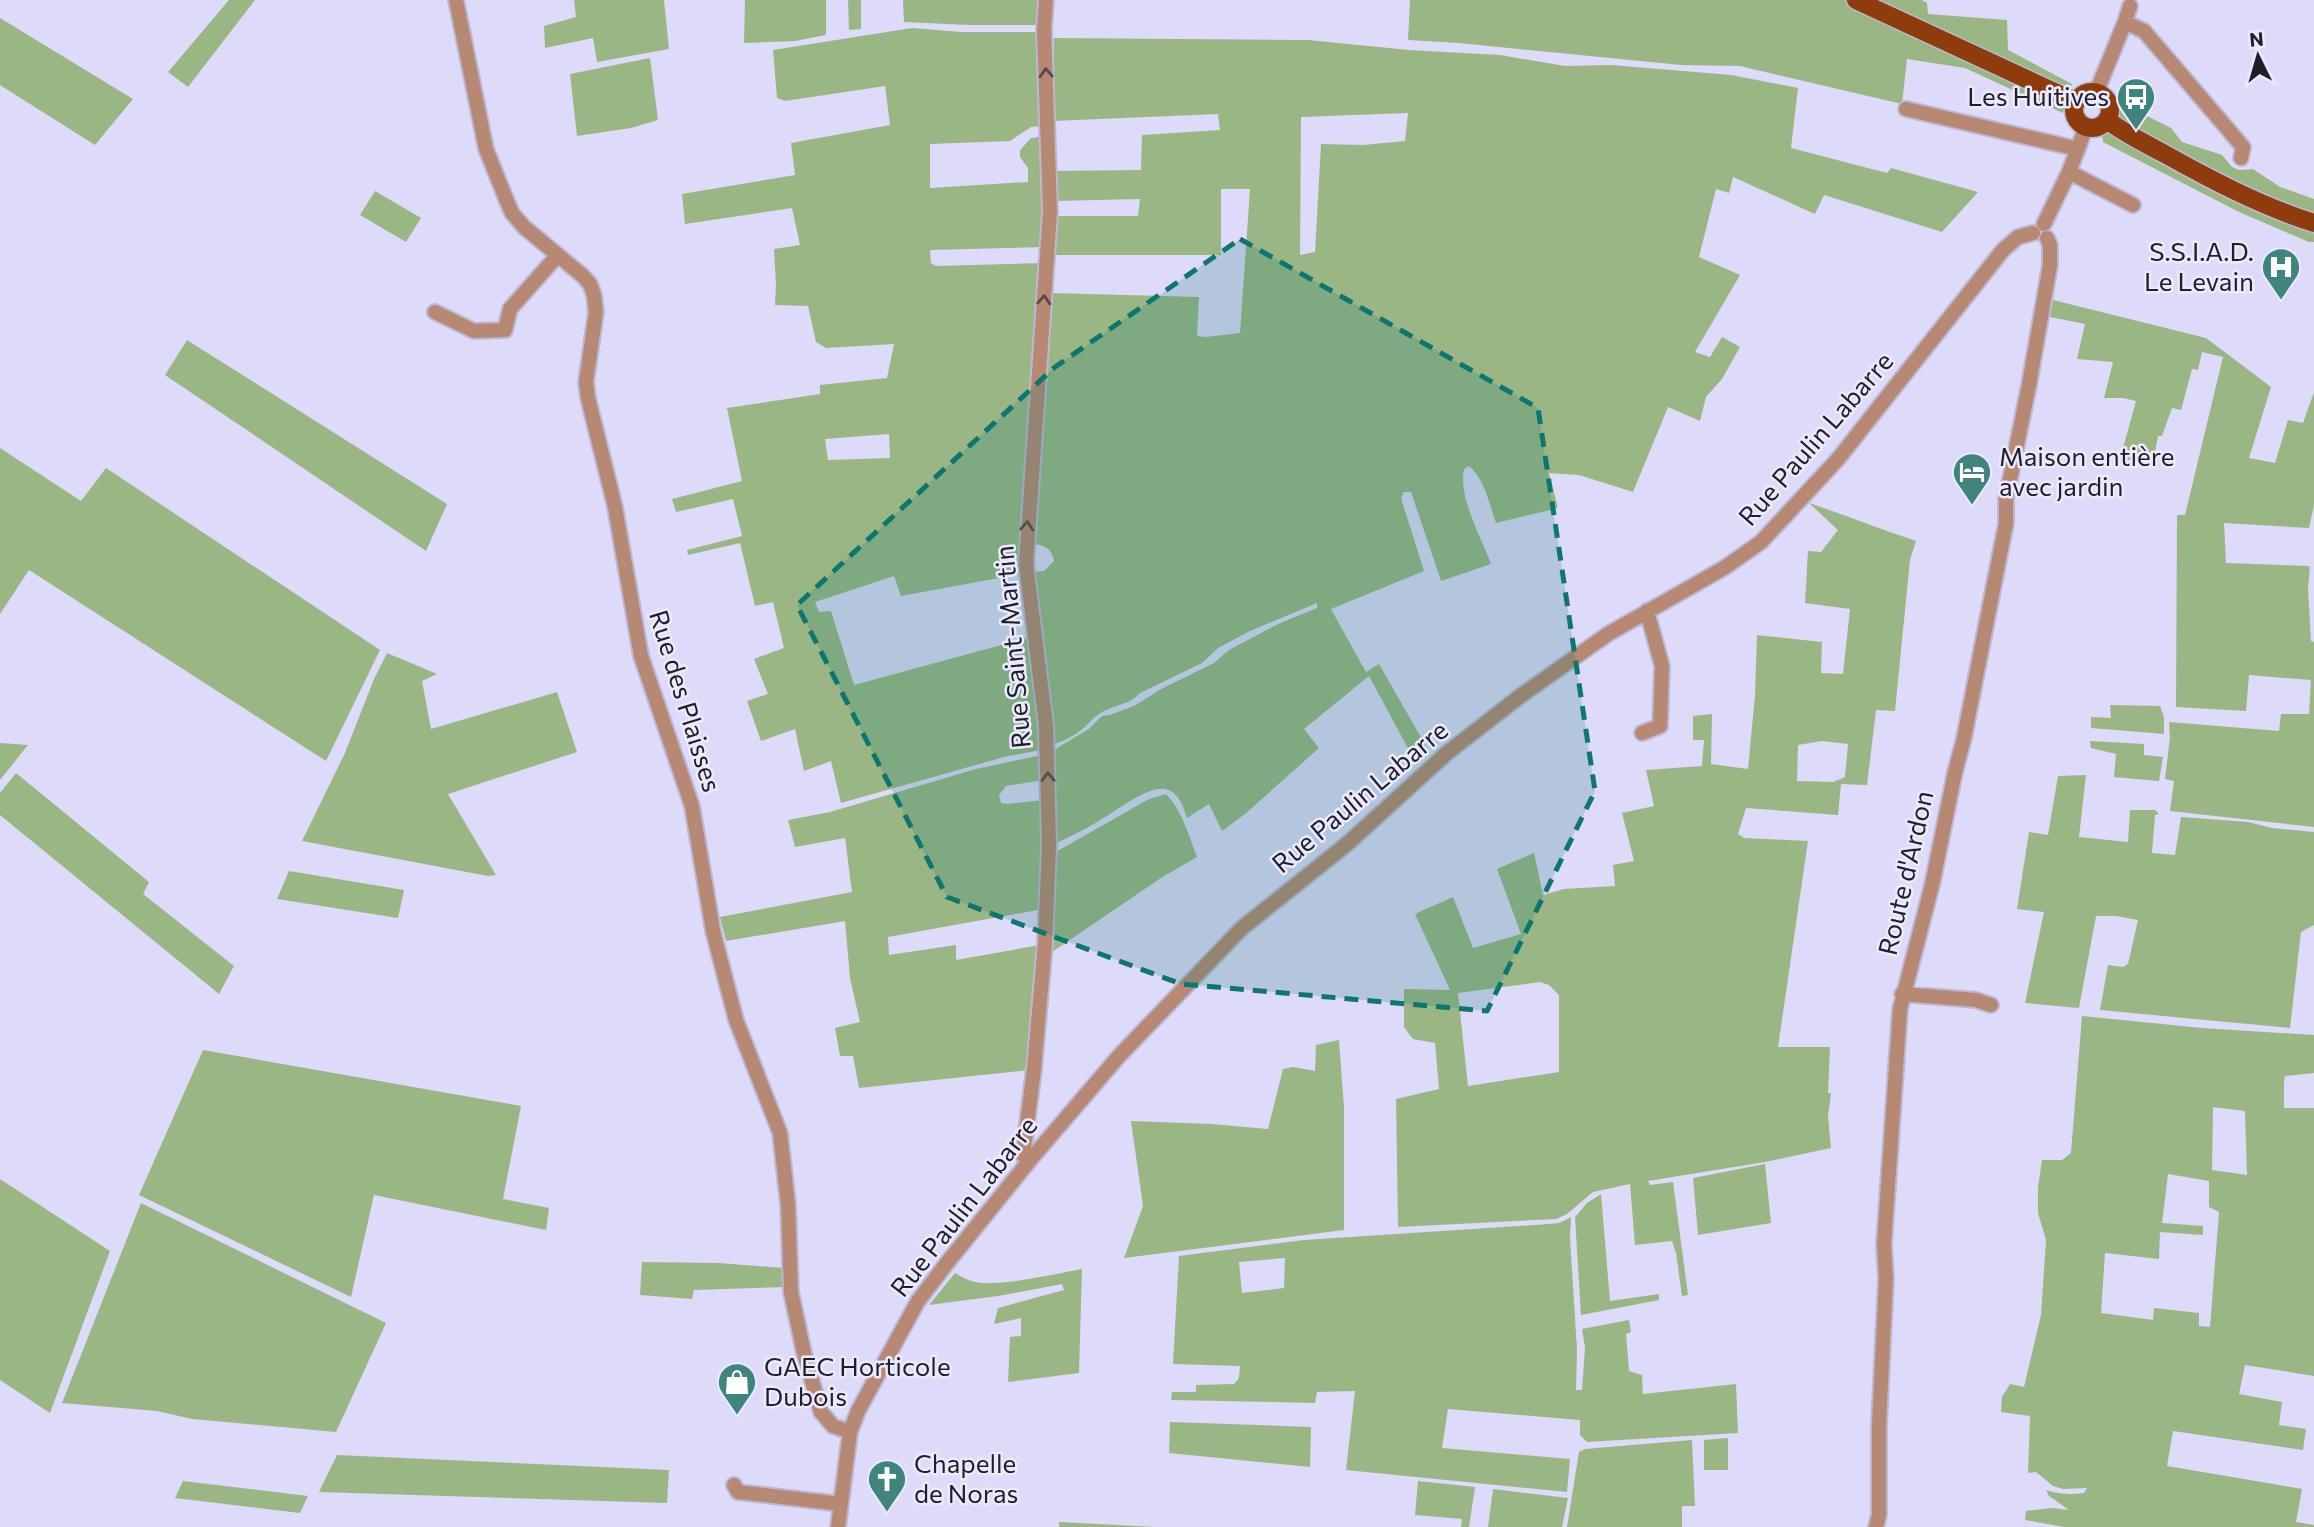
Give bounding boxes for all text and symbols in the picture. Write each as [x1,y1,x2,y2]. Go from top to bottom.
north arrow [2223,21,2293,91]
text: N [2248,26,2265,51]
one-way arrow [1038,67,1053,78]
bus stop icon: Les Huitives [2115,76,2157,131]
place label: Les Huitives [1967,80,2109,111]
place label: S.S.I.A.D. Le Levain [2144,235,2254,296]
hospital icon: S.S.I.A.D. Le Levain [2260,246,2302,301]
one-way arrow [1036,294,1051,305]
street label: Rue Paulin Labarre [1731,345,1899,531]
place label: Maison entière avec jardin [1999,440,2174,501]
hotel icon: Maison entière avec jardin [1951,451,1993,506]
one-way arrow [1019,521,1034,532]
street label: Rue Saint-Martin [987,544,1036,750]
street label: Rue des Plaisses [644,606,729,795]
street label: Rue Paulin Labarre [1265,713,1453,878]
one-way arrow [1040,771,1055,782]
street label: Route d'Ardon [1871,787,1939,958]
street label: Rue Paulin Labarre [883,1110,1043,1302]
place label: GAEC Horticole Dubois [764,1350,951,1411]
shop icon: GAEC Horticole Dubois [716,1361,758,1416]
place label: Chapelle de Noras [914,1447,1018,1508]
church icon: Chapelle de Noras [866,1458,908,1513]

